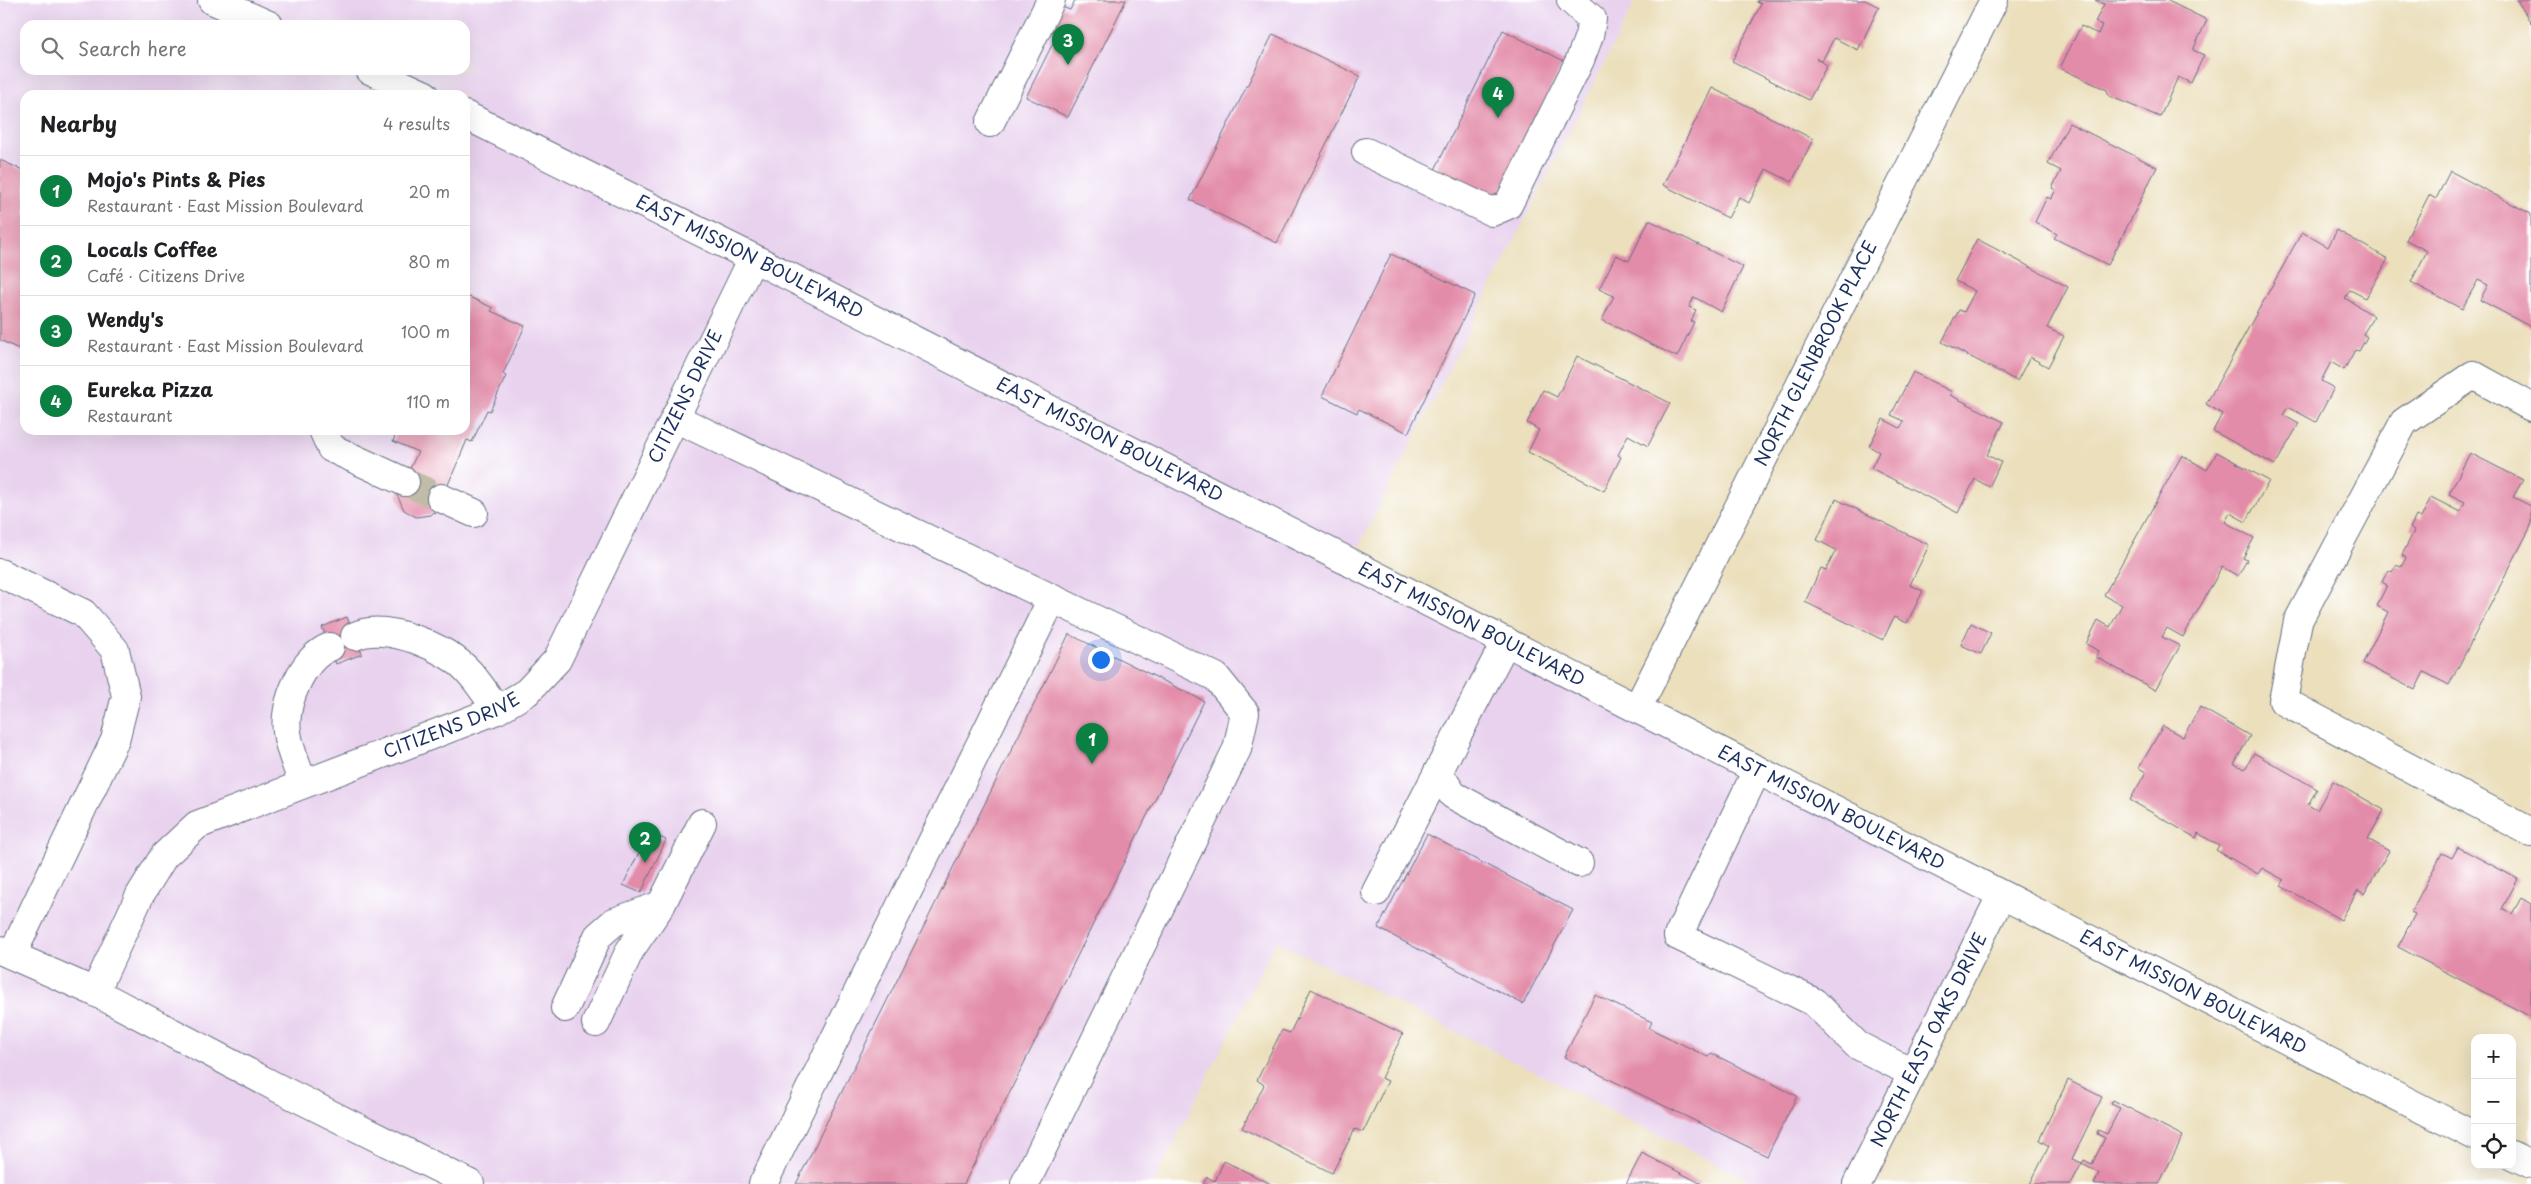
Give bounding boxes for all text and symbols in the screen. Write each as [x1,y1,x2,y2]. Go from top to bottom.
search box [20,20,470,75]
pin: 3 [1052,24,1084,65]
icon: search [38,34,66,62]
text: Search here [78,34,187,62]
pin: 4 [1482,77,1514,118]
text: Nearby [40,107,117,139]
text: 4 results [383,111,450,135]
text: Mojo's Pints & Pies [87,165,265,193]
text: 1 [52,179,60,203]
text: 20 m [409,179,450,203]
street label: EAST MISSION BOULEVARD [632,187,869,324]
text: Restaurant · East Mission Boulevard [87,193,363,217]
text: Locals Coffee [87,235,217,263]
street label: NORTH GLENBROOK PLACE [1747,236,1883,470]
text: 2 [50,249,62,273]
text: 80 m [408,249,450,273]
text: Café · Citizens Drive [87,263,245,287]
text: Wendy's [87,305,164,333]
text: 3 [51,319,61,343]
text: 100 m [401,319,450,343]
street label: CITIZENS DRIVE [640,325,728,467]
text: Restaurant · East Mission Boulevard [87,333,363,357]
street label: EAST MISSION BOULEVARD [992,369,1229,508]
text: Eureka Pizza [87,375,213,403]
text: 4 [51,389,61,413]
text: 110 m [407,389,450,413]
text: Restaurant [87,403,173,427]
street label: EAST MISSION BOULEVARD [1354,554,1590,692]
your location [1088,647,1114,673]
street label: CITIZENS DRIVE [379,684,524,764]
pin: 1 [1076,723,1108,764]
street label: EAST MISSION BOULEVARD [1714,737,1950,876]
pin: 2 [629,822,661,863]
street label: EAST MISSION BOULEVARD [2076,922,2312,1060]
street label: NORTH EAST OAKS DRIVE [1863,927,1993,1151]
map controls [2471,1034,2516,1169]
button: + [2471,1034,2516,1079]
button: − [2471,1079,2516,1124]
button: locate [2471,1124,2516,1169]

